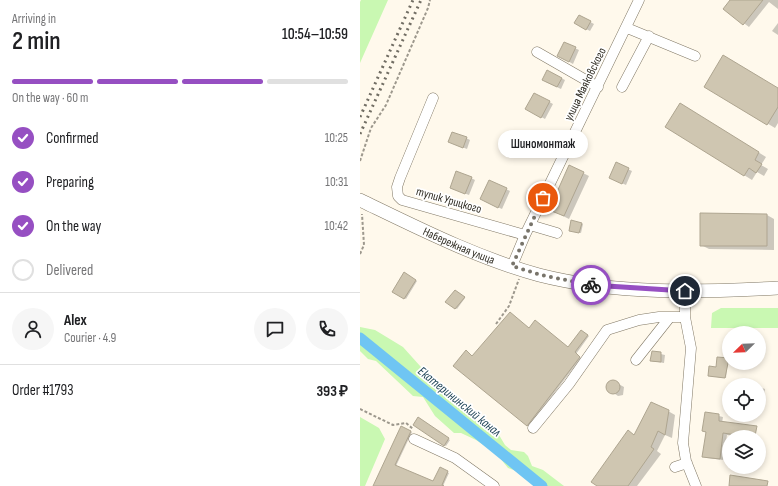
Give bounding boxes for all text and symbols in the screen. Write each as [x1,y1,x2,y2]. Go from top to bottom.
text: Arriving in [12,11,56,27]
text: 10:54–10:59 [282,25,348,44]
text: 2 min [12,26,61,57]
street label: улица Маяковского [561,45,610,123]
text: On the way · 60 m [12,90,88,106]
icon: check [12,127,34,149]
text: Confirmed [46,129,99,148]
text: 10:25 [325,130,348,146]
callout: Шиномонтаж [498,130,588,158]
text: Шиномонтаж [511,136,575,152]
icon: check [12,171,34,193]
text: Preparing [46,173,94,192]
text: 10:31 [325,174,348,190]
pin [526,181,560,215]
street label: тупик Урицкого [414,184,483,217]
icon: bag [532,187,554,209]
icon: check [12,215,34,237]
text: On the way [46,217,101,236]
text: 10:42 [324,218,348,234]
street label: Набережная улица [420,224,497,268]
text: Delivered [46,261,93,280]
courier [571,265,611,305]
icon: bike [580,274,602,296]
pin [668,274,702,308]
icon: home [674,280,696,302]
button: person [12,308,54,350]
button: chat [254,308,296,350]
button: phone [306,308,348,350]
text: Alex [64,311,87,330]
north arrow [722,326,766,370]
map controls [722,326,766,474]
text: Courier · 4.9 [64,330,116,346]
water label: Екатерининский канал [414,363,505,441]
button: locate [722,378,766,422]
text: Order #1793 [12,381,73,400]
text: 393 ₽ [316,382,348,401]
button: layers [722,430,766,474]

